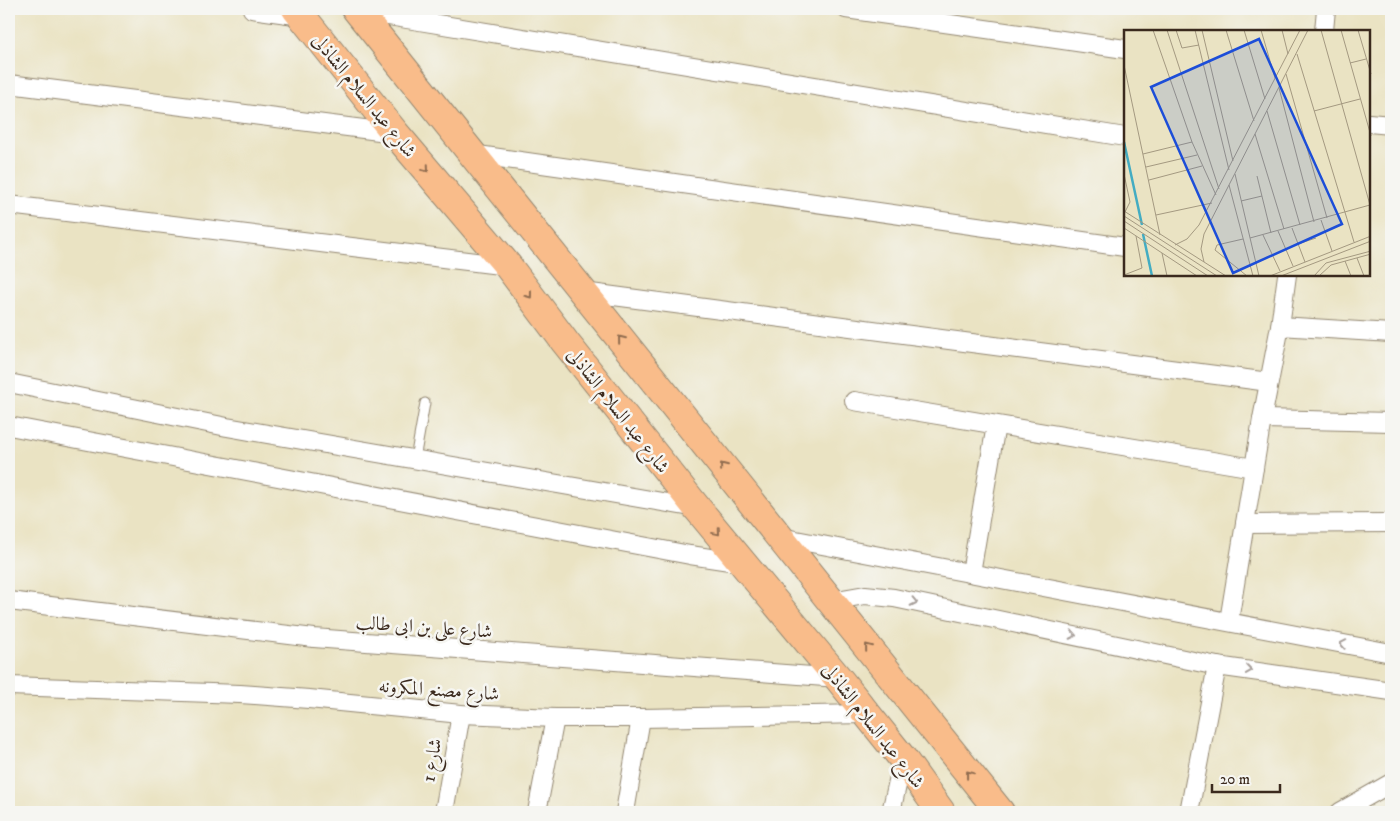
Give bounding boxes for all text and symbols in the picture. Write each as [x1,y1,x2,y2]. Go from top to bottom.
street label: شارع عبد السلام الشاذلى [304,29,421,165]
inset map [1124,30,1370,276]
one-way arrow [420,163,428,172]
one-way arrow [523,289,532,299]
one-way arrow [618,336,626,345]
street label: شارع عبد السلام الشاذلى [559,344,674,481]
one-way arrow [719,462,728,471]
one-way arrow [711,526,719,535]
one-way arrow [909,596,918,607]
street label: شارع على بن ابى طالب [355,611,493,647]
one-way arrow [1068,630,1077,640]
one-way arrow [1339,639,1348,649]
one-way arrow [865,644,873,653]
street label: شارع عبد السلام الشاذلى [814,659,929,796]
one-way arrow [1245,665,1254,675]
street label: شارع مصنع المكرونه [378,675,500,711]
street label: شارع 1 [417,737,451,784]
scale bar [1212,761,1280,793]
text: 20 m [1220,770,1250,789]
one-way arrow [967,771,975,780]

